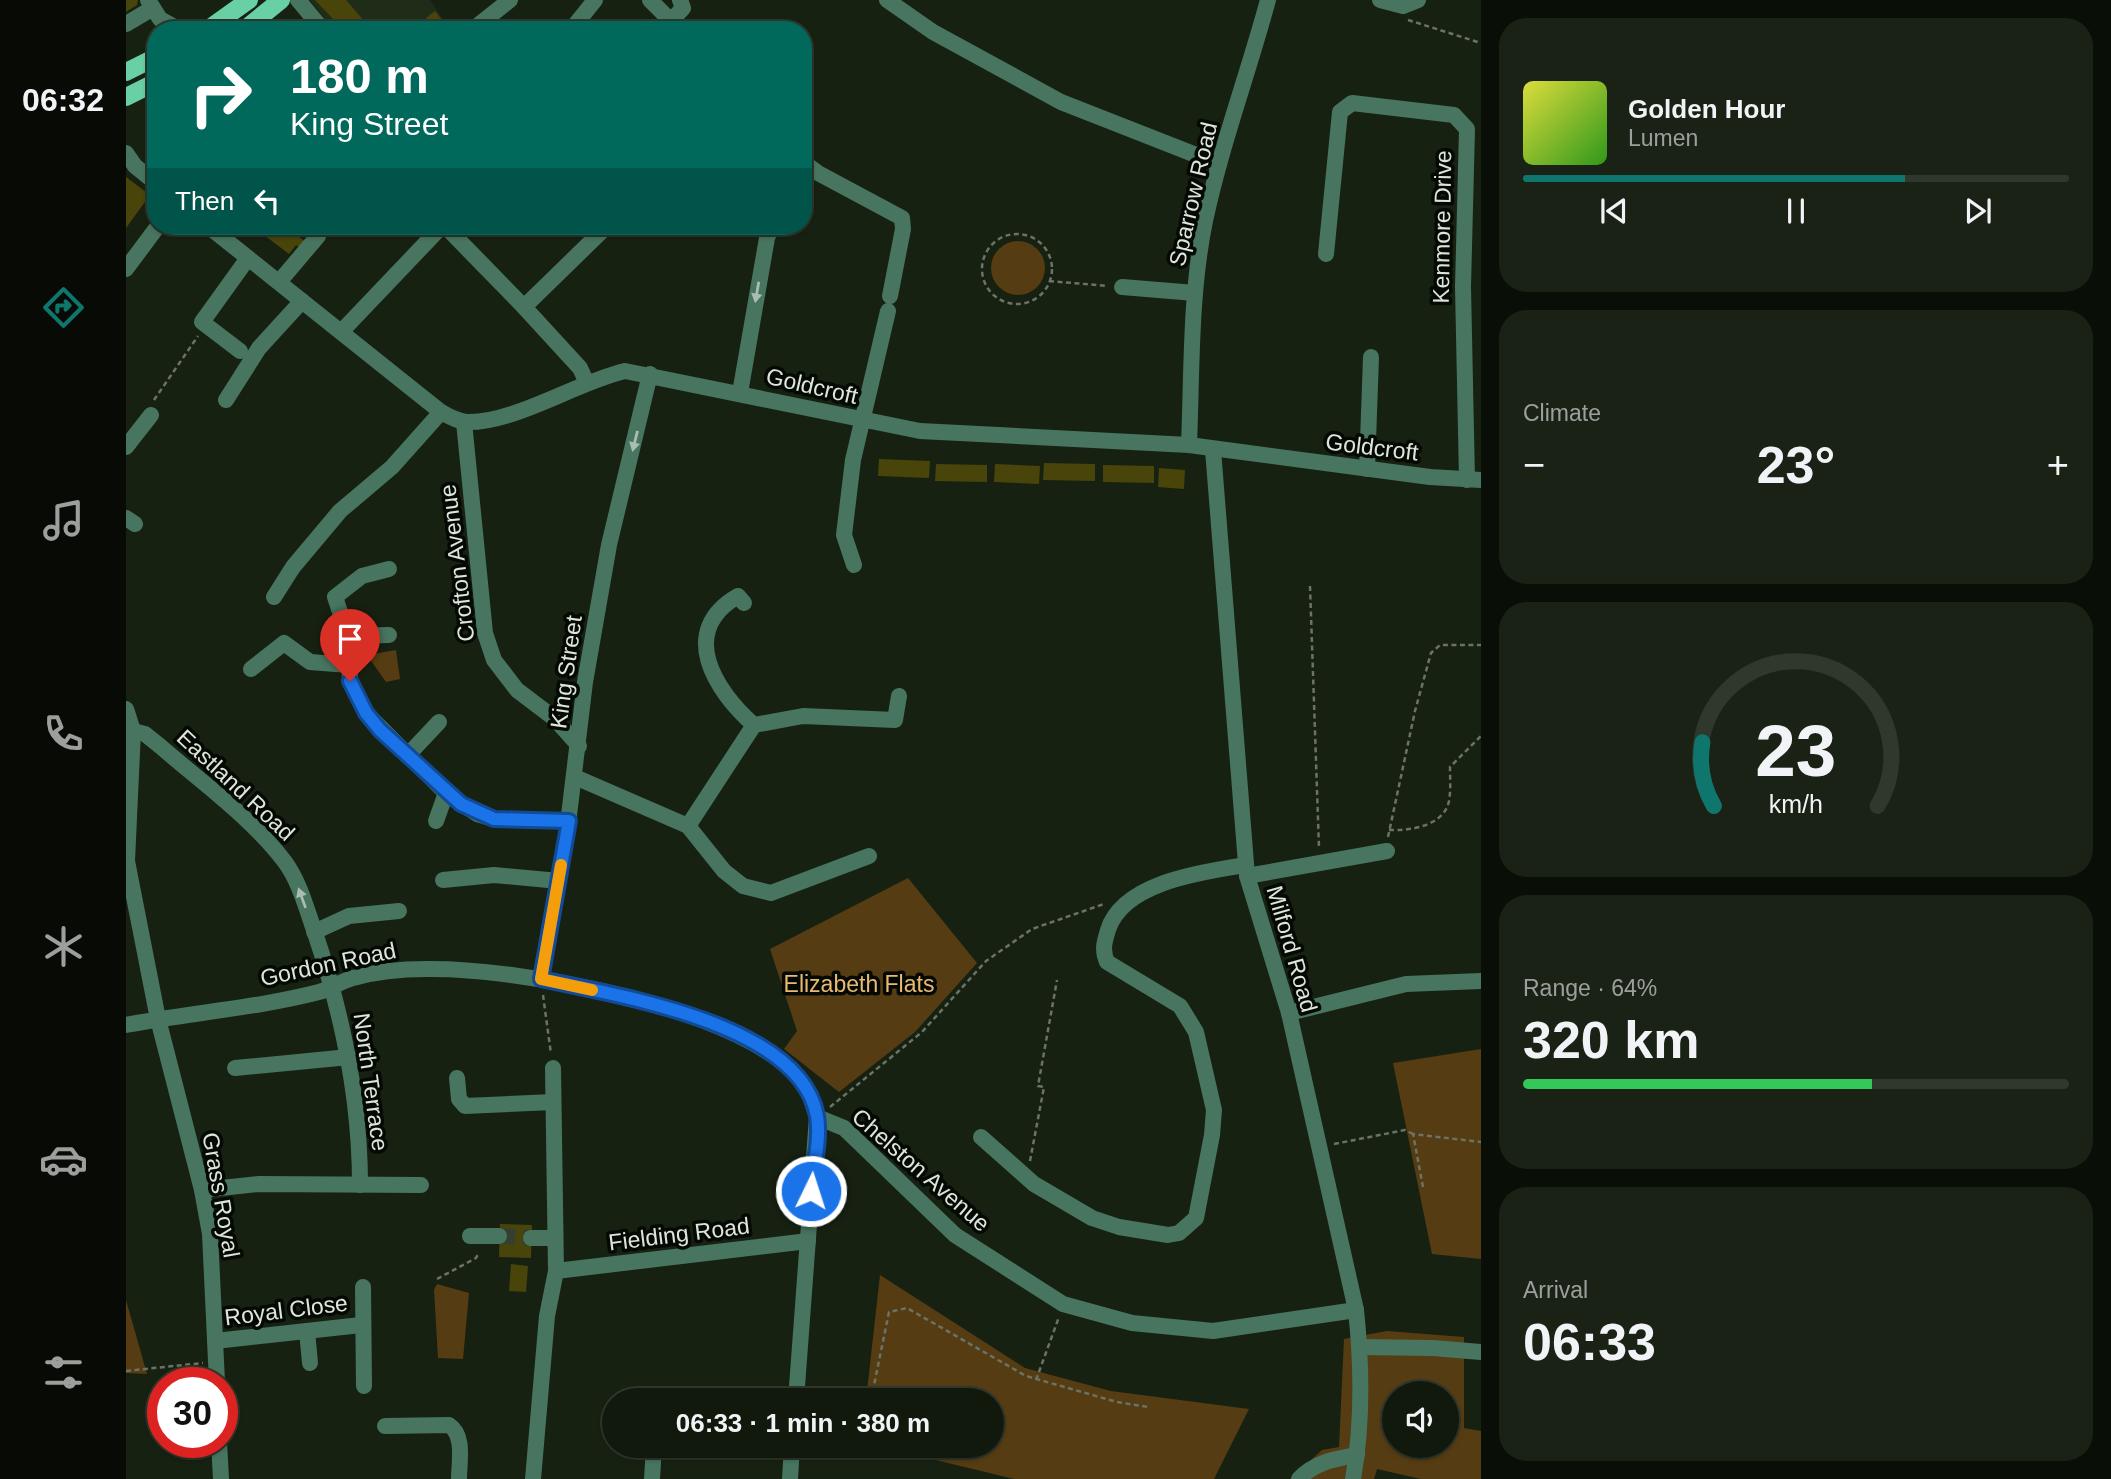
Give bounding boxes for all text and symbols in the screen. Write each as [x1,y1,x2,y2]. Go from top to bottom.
icon: right [175,49,266,140]
text: 180 m [290,49,429,103]
text: 06:32 [22,82,104,118]
text: Golden Hour [1628,94,1785,124]
text: King Street [290,106,448,142]
street label: Sparrow Road [1164,119,1222,269]
text: Lumen [1628,125,1698,151]
street label: Kenmore Drive [1428,150,1456,304]
icon: left [248,182,286,220]
text: Then [175,186,234,216]
icon: previous [1595,192,1633,230]
icon: pause [1777,192,1815,230]
icon: next [1959,192,1997,230]
one-way arrow [751,281,762,303]
icon: directions [39,283,88,332]
street label: Goldcroft [764,363,861,409]
text: Climate [1523,400,1601,426]
street label: Goldcroft [1324,428,1420,466]
one-way arrow [629,430,640,452]
text: 23° [1757,436,1835,494]
text: − [1523,444,1545,486]
text: + [2047,444,2069,486]
street label: Crofton Avenue [434,483,480,643]
icon: music [39,496,88,545]
pin [320,609,380,681]
street label: King Street [545,613,587,730]
icon: arrive [331,620,369,658]
icon: phone [39,709,88,758]
text: 23 [1756,710,1836,791]
street label: Eastland Road [172,724,300,846]
text: km/h [1769,789,1823,817]
street label: Milford Road [1262,883,1322,1015]
one-way arrow [297,888,308,909]
icon: climate [39,922,88,971]
street label: Gordon Road [258,937,398,991]
park label: Elizabeth Flats [784,971,934,997]
text: Range · 64% [1523,975,1657,1001]
street label: North Terrace [348,1011,394,1153]
text: 320 km [1523,1011,1699,1069]
street label: Chelston Avenue [847,1103,995,1237]
street label: Grass Royal [197,1130,245,1260]
icon: car [39,1135,88,1184]
position arrow [774,1154,848,1228]
street label: Fielding Road [607,1212,751,1256]
text: Arrival [1523,1277,1588,1303]
street label: Royal Close [223,1290,349,1330]
text: 06:33 [1523,1313,1656,1371]
icon: filters [39,1348,88,1397]
speed limit sign: 30 [147,1367,238,1458]
map controls [1382,1381,1459,1458]
button: sound [1382,1381,1459,1458]
text: 06:33 · 1 min · 380 m [676,1408,930,1438]

